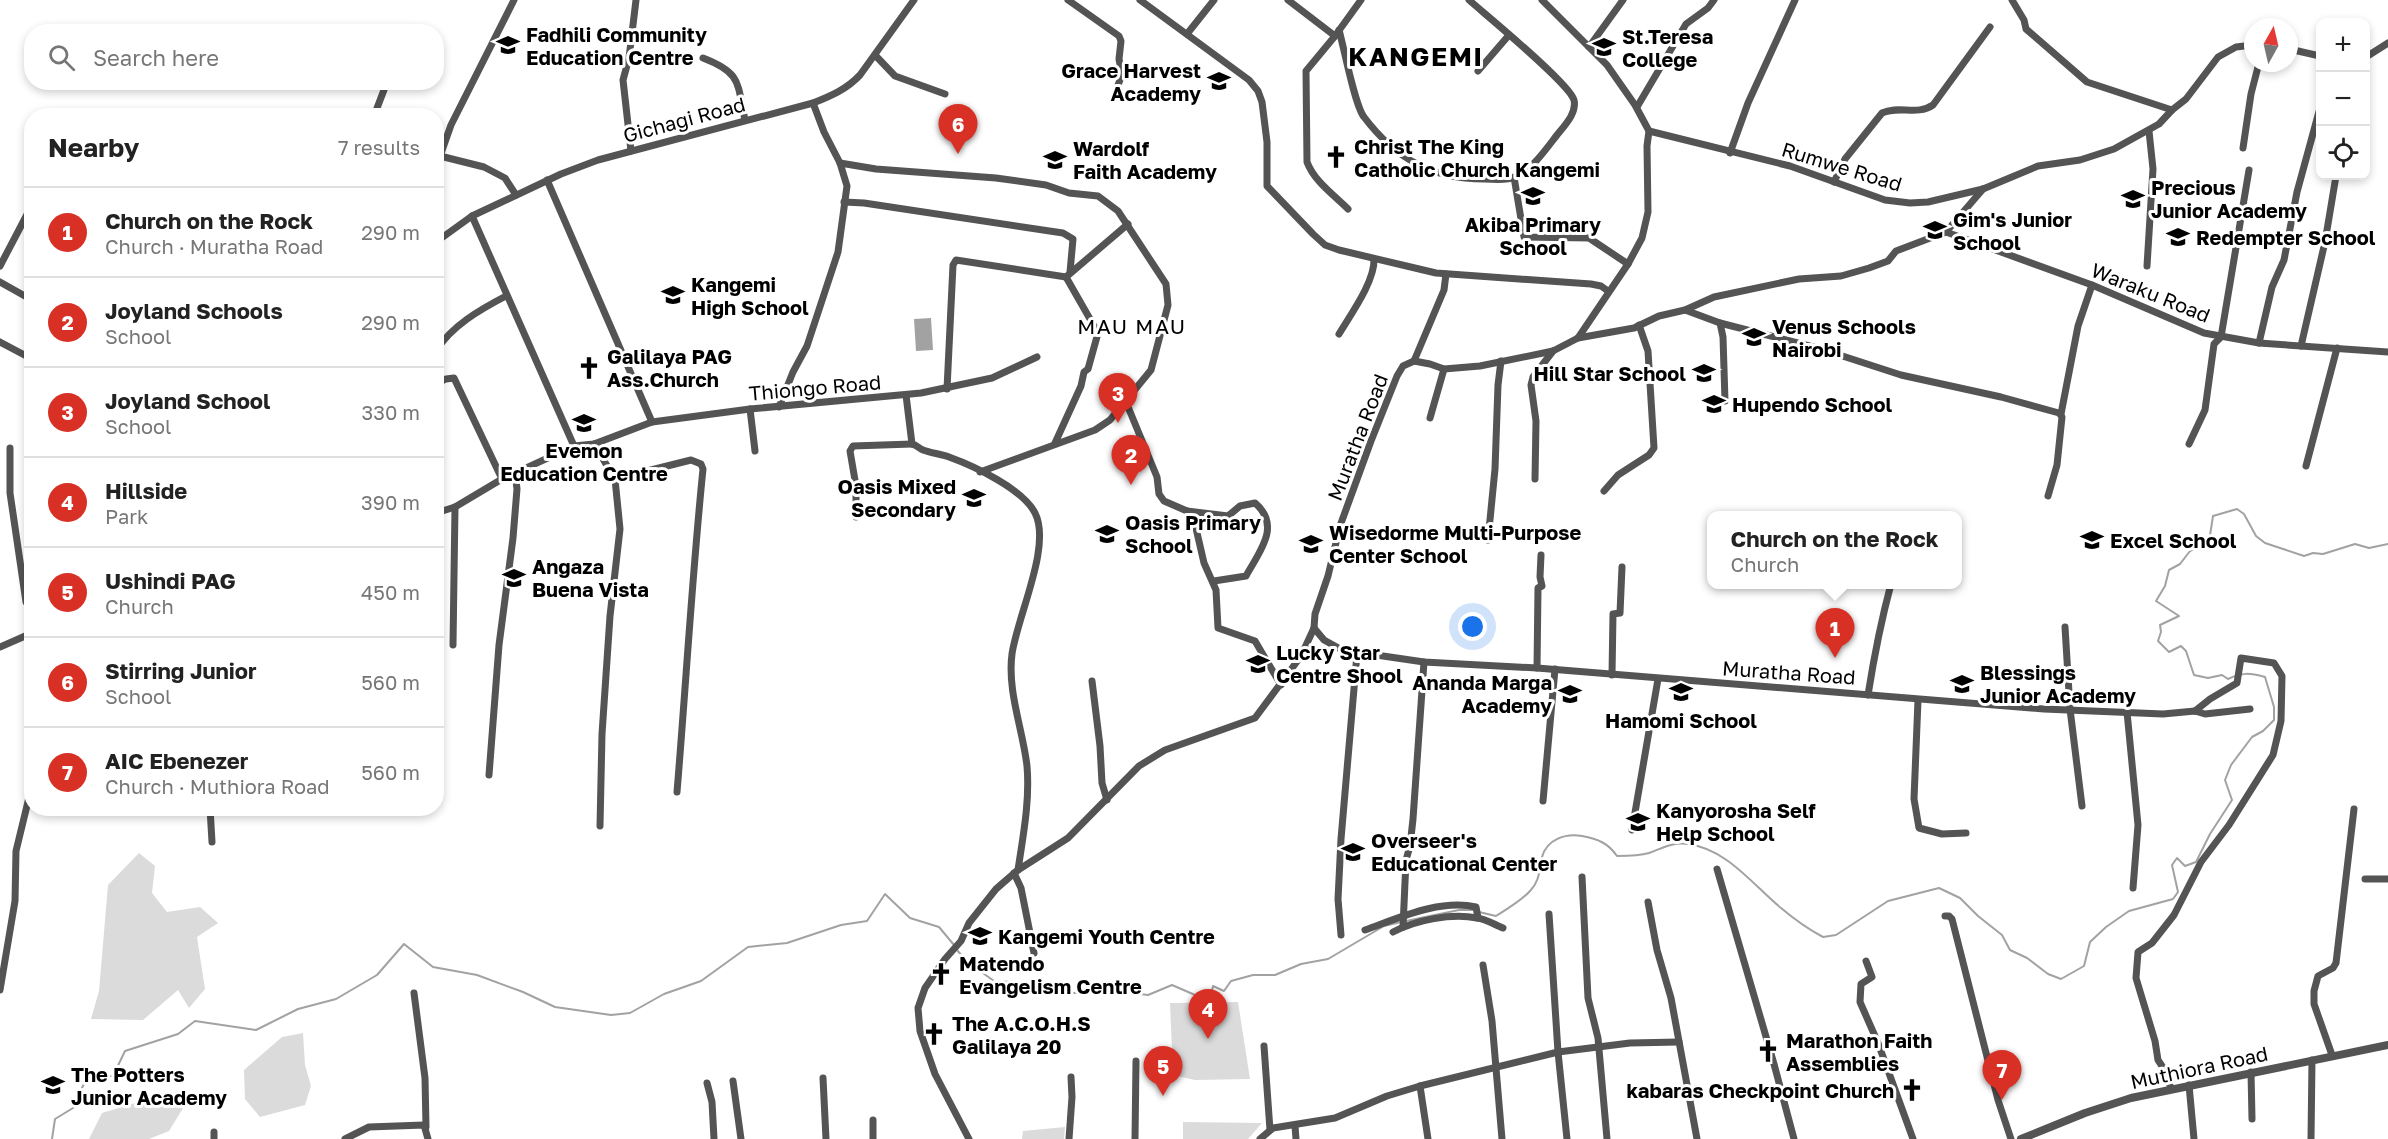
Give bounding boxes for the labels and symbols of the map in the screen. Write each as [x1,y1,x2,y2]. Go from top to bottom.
north arrow [2244,18,2298,72]
place label: Fadhili Community Education Centre [526,22,707,69]
place label: St.Teresa College [1622,24,1713,71]
school or university icon: Fadhili Community Education Centre [495,32,521,58]
school or university icon: St.Teresa College [1591,34,1617,60]
district label: KANGEMI [1348,41,1484,72]
place label: Grace Harvest Academy [1061,58,1201,105]
school or university icon: Grace Harvest Academy [1206,68,1232,94]
street label: Gichagi Road [620,91,748,147]
pin: 6 [938,104,978,154]
place label: Christ The King Catholic Church Kangemi [1354,134,1600,181]
place label: Wardolf Faith Academy [1073,136,1217,183]
street label: Rumwe Road [1779,136,1905,196]
church icon: Christ The King Catholic Church Kangemi [1323,144,1349,170]
school or university icon: Wardolf Faith Academy [1042,147,1068,173]
place label: Precious Junior Academy [2151,175,2307,222]
school or university icon: Akiba Primary School [1520,183,1546,209]
school or university icon: Precious Junior Academy [2120,186,2146,212]
place label: Gim's Junior School [1953,207,2072,254]
place label: Akiba Primary School [1465,212,1601,259]
school or university icon: Gim's Junior School [1922,217,1948,243]
school or university icon: Redempter School [2165,224,2191,250]
place label: Redempter School [2196,225,2376,249]
street label: Waraku Road [2088,257,2214,327]
place label: Kangemi High School [691,272,809,319]
school or university icon: Kangemi High School [660,282,686,308]
district label: MAU MAU [1077,313,1187,339]
place label: Venus Schools Nairobi [1772,314,1916,361]
school or university icon: Venus Schools Nairobi [1741,324,1767,350]
place label: Galilaya PAG Ass.Church [607,344,732,391]
church icon: Galilaya PAG Ass.Church [576,355,602,381]
school or university icon: Hill Star School [1691,360,1717,386]
place label: Hill Star School [1534,361,1686,385]
street label: Thiongo Road [748,369,882,405]
street label: Muratha Road [1322,370,1392,504]
pin: 3 [1098,374,1138,423]
school or university icon: Hupendo School [1701,391,1727,417]
place label: Hupendo School [1732,392,1893,416]
school or university icon: Evemon Education Centre [571,410,597,436]
pin: 2 [1112,436,1150,485]
place label: Evemon Education Centre [500,438,668,485]
place label: Oasis Mixed Secondary [838,474,956,521]
school or university icon: Oasis Mixed Secondary [961,485,987,511]
place label: Oasis Primary School [1125,510,1261,557]
place label: Wisedorme Multi-Purpose Center School [1329,520,1582,567]
school or university icon: Oasis Primary School [1094,521,1120,547]
school or university icon: Excel School [2079,527,2105,553]
place label: Excel School [2110,528,2237,552]
school or university icon: Wisedorme Multi-Purpose Center School [1298,531,1324,557]
place label: Angaza Buena Vista [532,554,649,601]
school or university icon: Angaza Buena Vista [501,565,527,591]
pin: 1 [1816,608,1854,658]
your location [1458,612,1487,641]
place label: Lucky Star Centre Shool [1276,640,1403,687]
school or university icon: Lucky Star Centre Shool [1245,651,1271,677]
street label: Muratha Road [1722,655,1856,689]
place label: Blessings Junior Academy [1980,660,2136,707]
place label: Ananda Marga Academy [1412,670,1552,717]
school or university icon: Blessings Junior Academy [1949,671,1975,697]
school or university icon: Hamomi School [1668,679,1694,705]
school or university icon: Ananda Marga Academy [1557,681,1583,707]
place label: Hamomi School [1605,708,1757,732]
place label: Kanyorosha Self Help School [1656,798,1816,845]
school or university icon: Kanyorosha Self Help School [1625,809,1651,835]
place label: Overseer's Educational Center [1371,828,1557,875]
school or university icon: Overseer's Educational Center [1340,839,1366,865]
school or university icon: Kangemi Youth Centre [967,923,993,949]
place label: Kangemi Youth Centre [998,924,1215,948]
place label: Matendo Evangelism Centre [959,951,1142,998]
church icon: Matendo Evangelism Centre [928,961,954,987]
pin: 4 [1188,990,1228,1039]
place label: The A.C.O.H.S Galilaya 20 [952,1011,1091,1058]
church icon: The A.C.O.H.S Galilaya 20 [921,1021,947,1047]
place label: Marathon Faith Assemblies [1786,1028,1932,1075]
church icon: Marathon Faith Assemblies [1755,1038,1781,1064]
street label: Muthiora Road [2128,1041,2270,1093]
pin: 5 [1144,1046,1182,1096]
pin: 7 [1982,1050,2022,1100]
place label: The Potters Junior Academy [71,1062,227,1109]
school or university icon: The Potters Junior Academy [40,1072,66,1098]
church icon: kabaras Checkpoint Church [1899,1077,1925,1103]
place label: kabaras Checkpoint Church [1626,1078,1894,1102]

